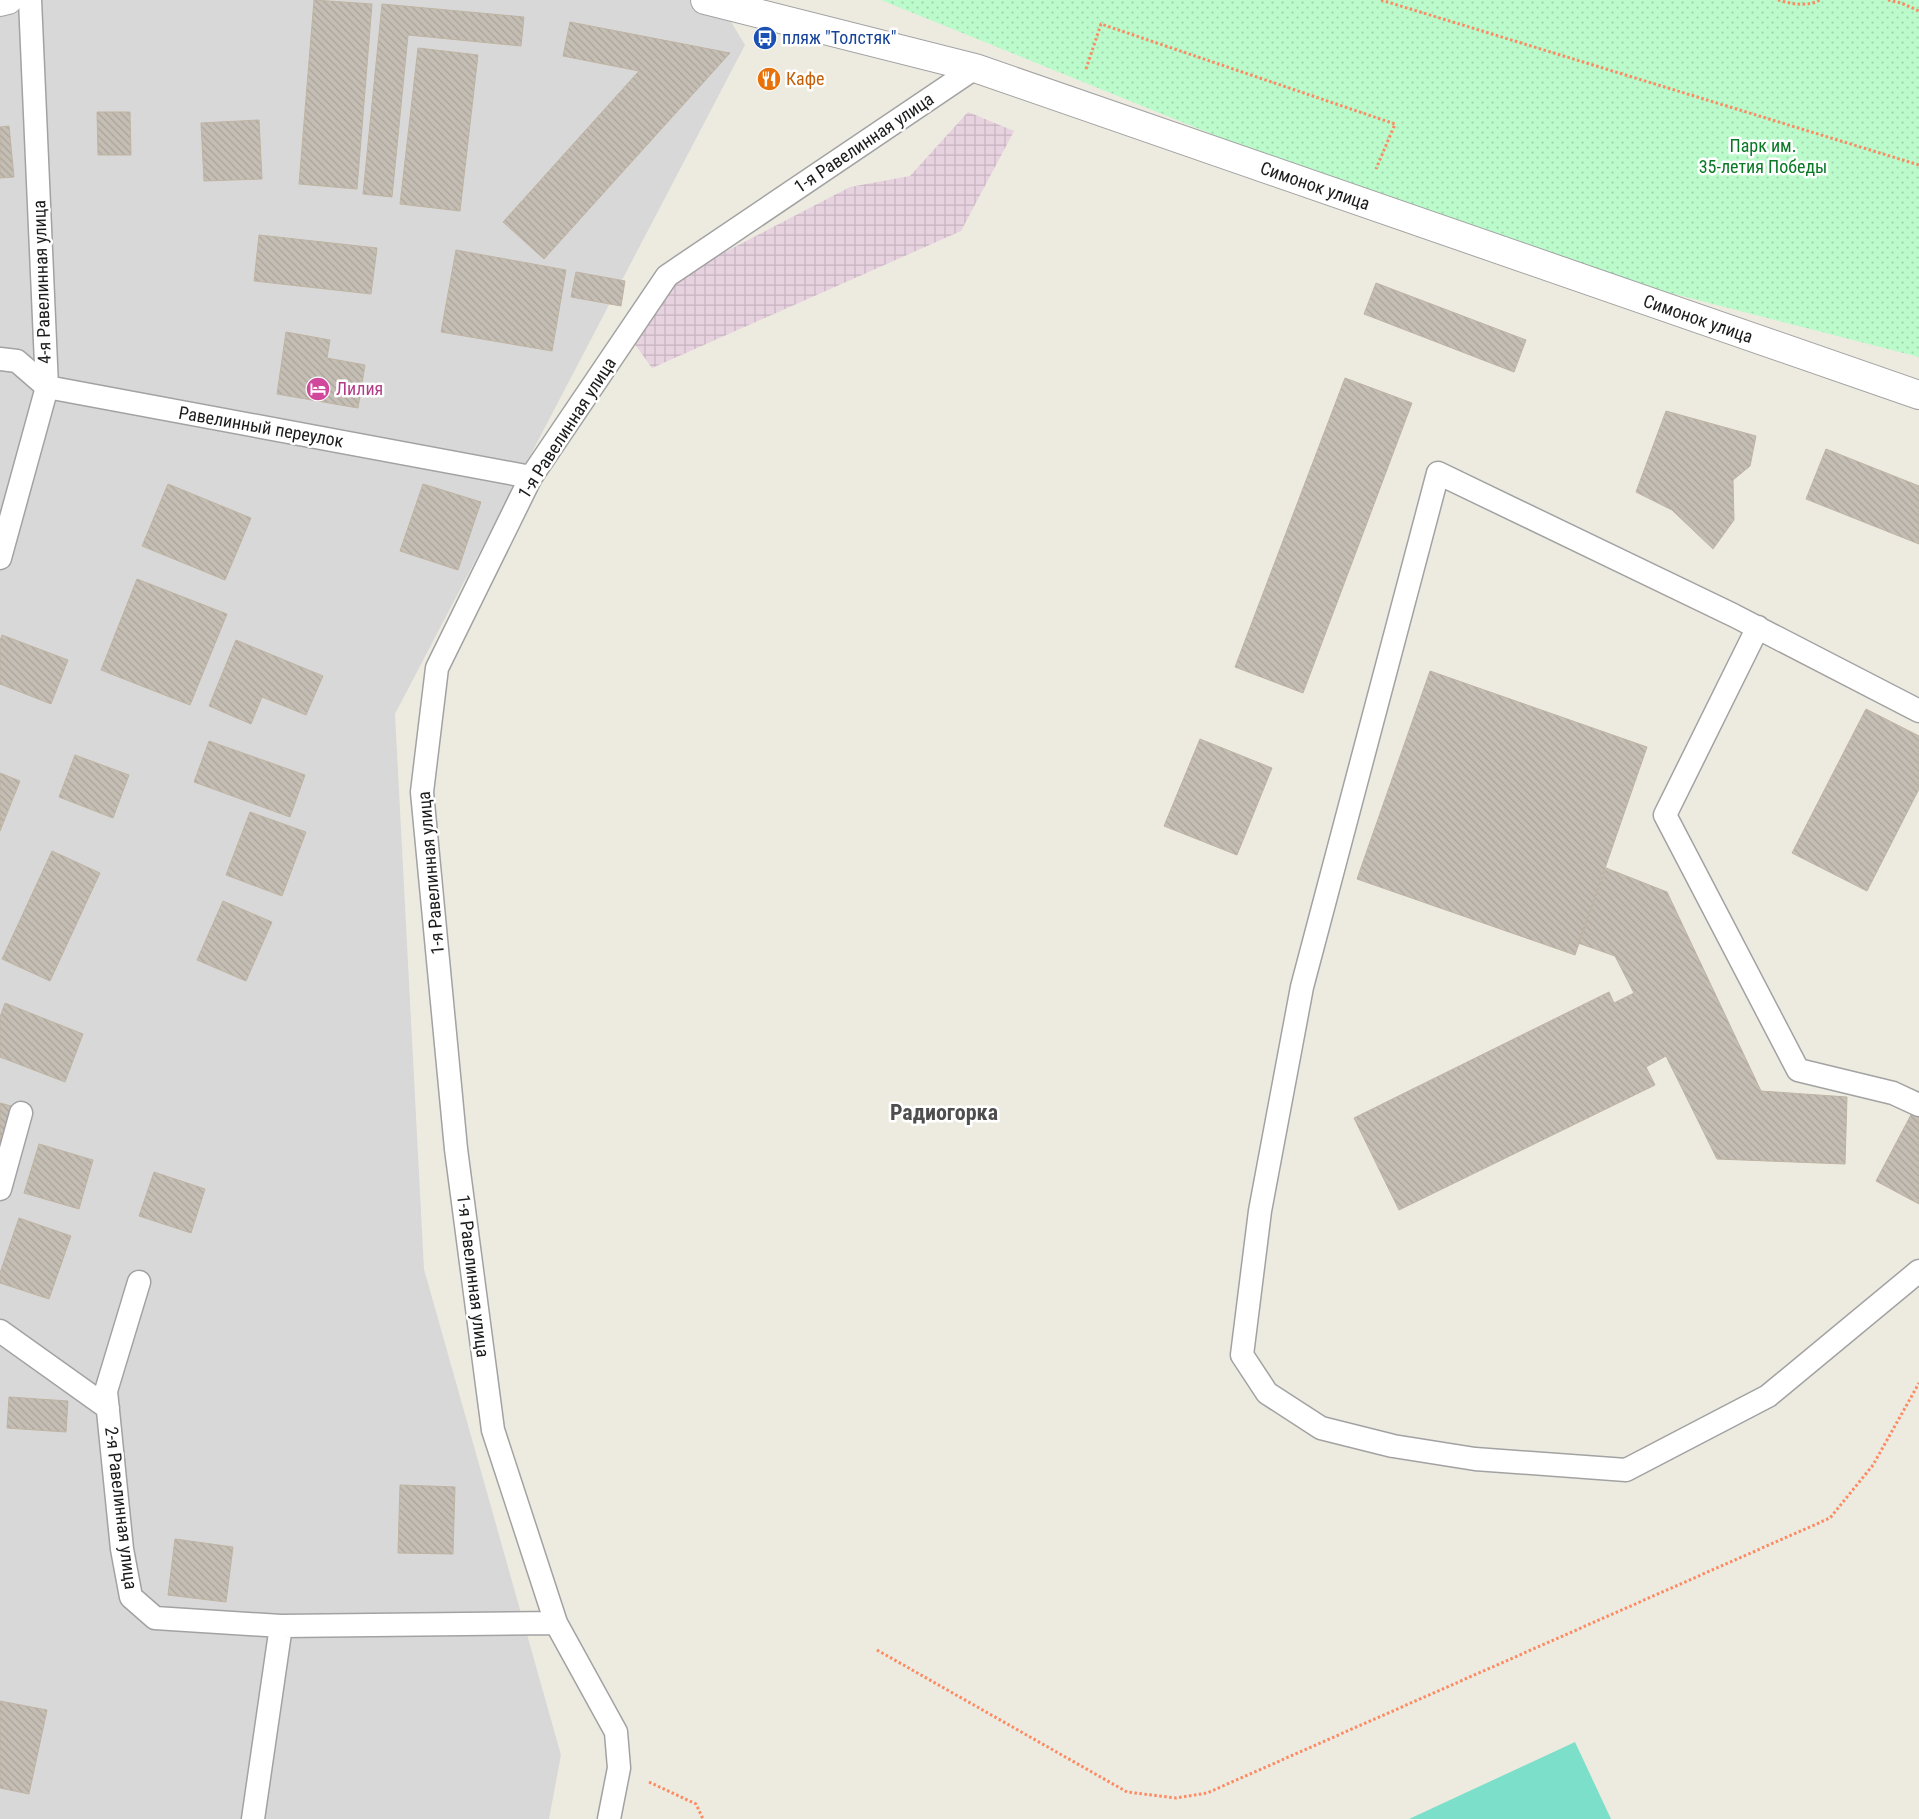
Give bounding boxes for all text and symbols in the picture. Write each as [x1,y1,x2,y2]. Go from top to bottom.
bus stop icon: пляж "Толстяк" [752,25,778,51]
place label: пляж "Толстяк" [782,27,897,48]
restaurant icon: Кафе [756,66,782,92]
place label: Кафе [786,68,824,89]
street label: 1-я Равелинная улица [790,88,938,197]
park label: Парк им. 35-летия Победы [1699,135,1827,177]
street label: Симонок улица [1258,157,1373,214]
street label: 4-я Равелинная улица [28,200,55,364]
street label: Симонок улица [1641,290,1756,347]
street label: 1-я Равелинная улица [513,353,620,502]
hotel icon: Лилия [305,376,331,402]
place label: Лилия [336,378,383,399]
street label: Равелинный переулок [177,402,345,451]
street label: 1-я Равелинная улица [413,791,448,956]
district label: Радиогорка [890,1100,998,1125]
street label: 1-я Равелинная улица [453,1193,494,1359]
street label: 2-я Равелинная улица [101,1425,142,1591]

